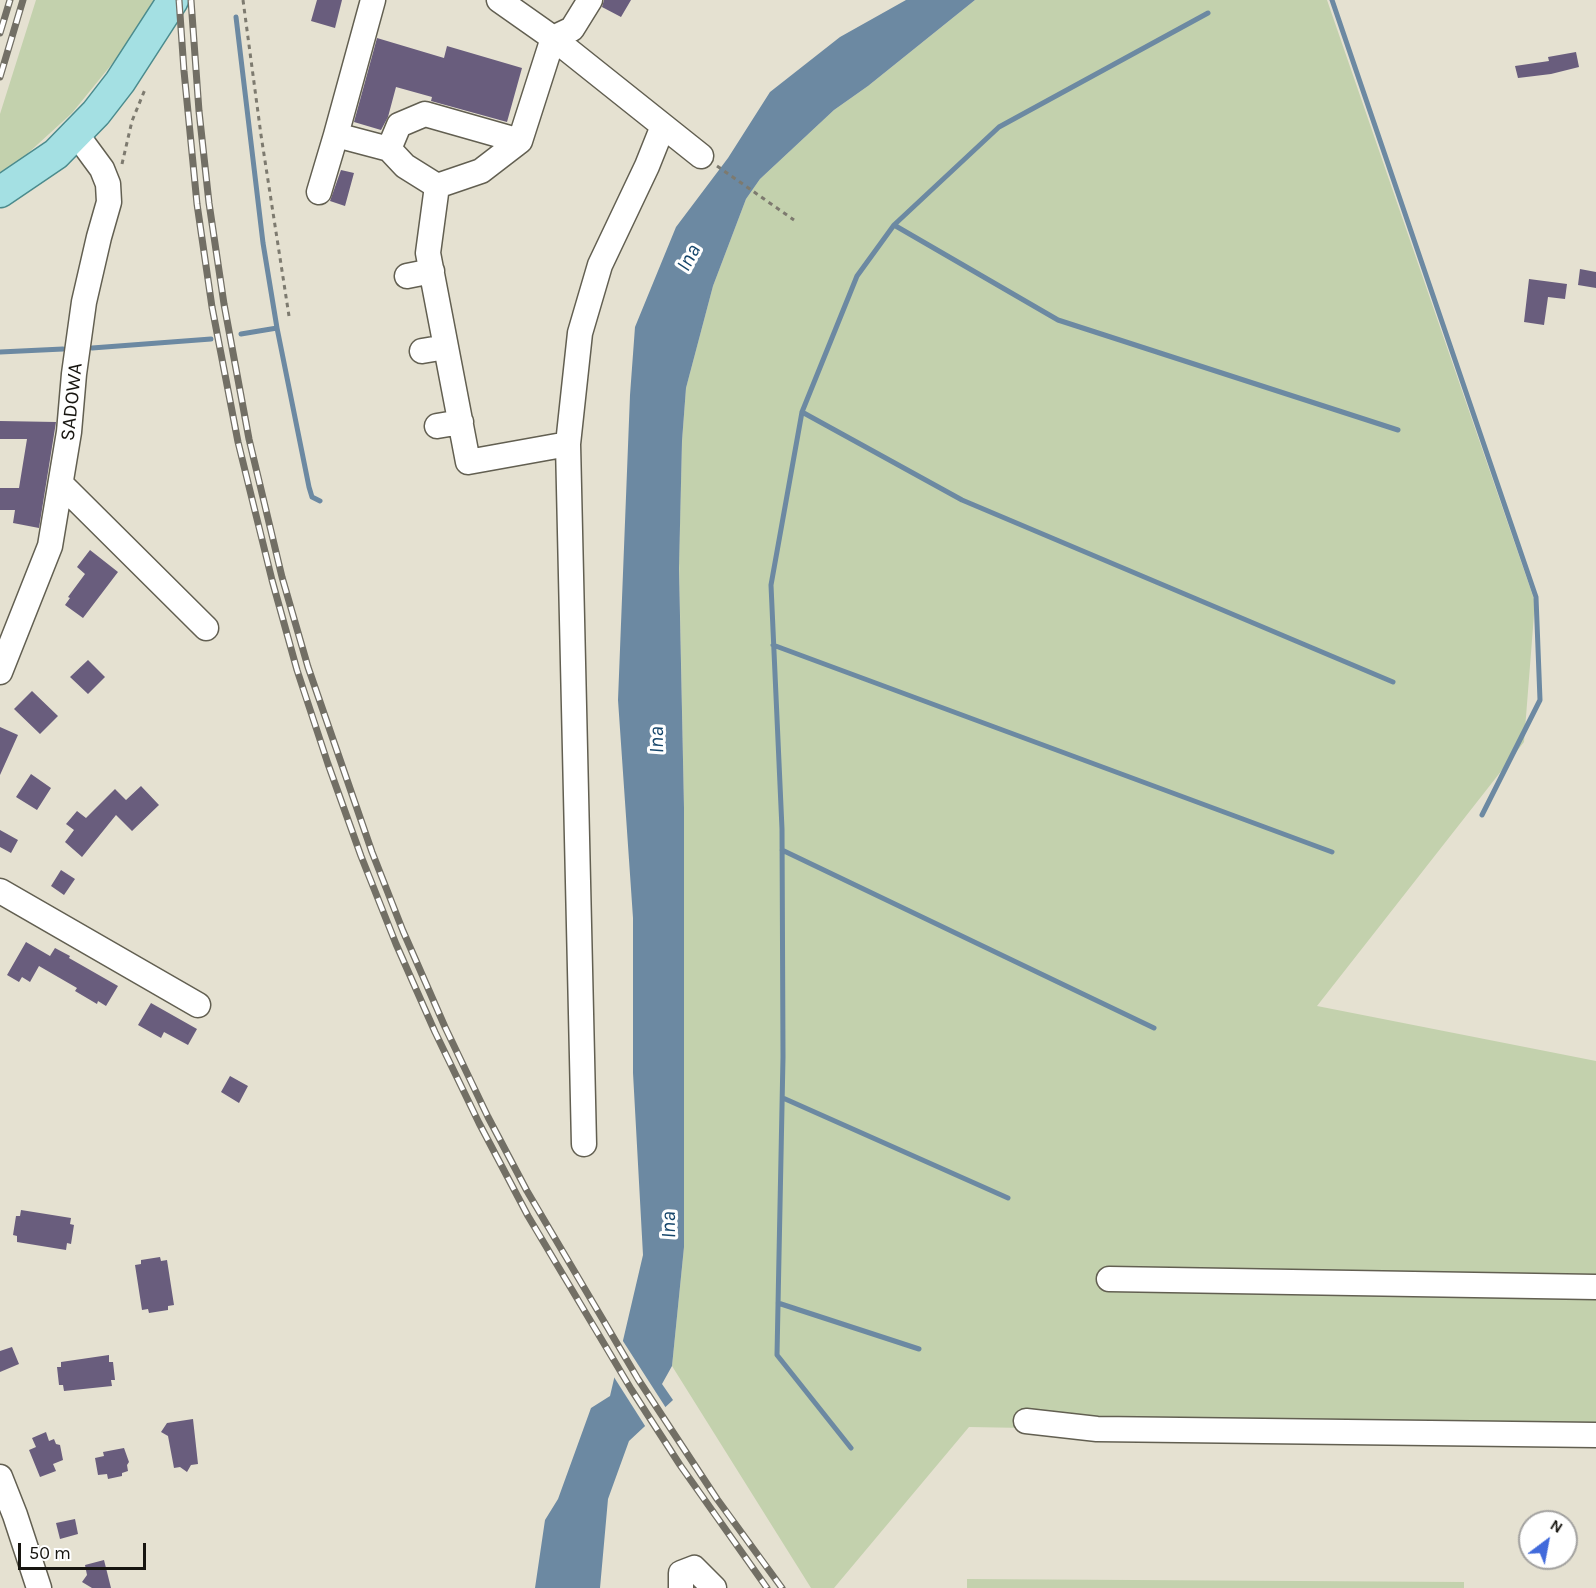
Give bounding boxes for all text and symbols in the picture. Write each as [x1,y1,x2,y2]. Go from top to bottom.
water label: Ina [671,240,707,276]
street label: SADOWA [56,362,88,442]
water label: Ina [644,726,670,754]
water label: Ina [656,1211,682,1239]
north arrow [1518,1510,1578,1570]
text: N [1547,1515,1567,1537]
scale bar [21,1531,148,1569]
text: 50 m [29,1542,71,1564]

